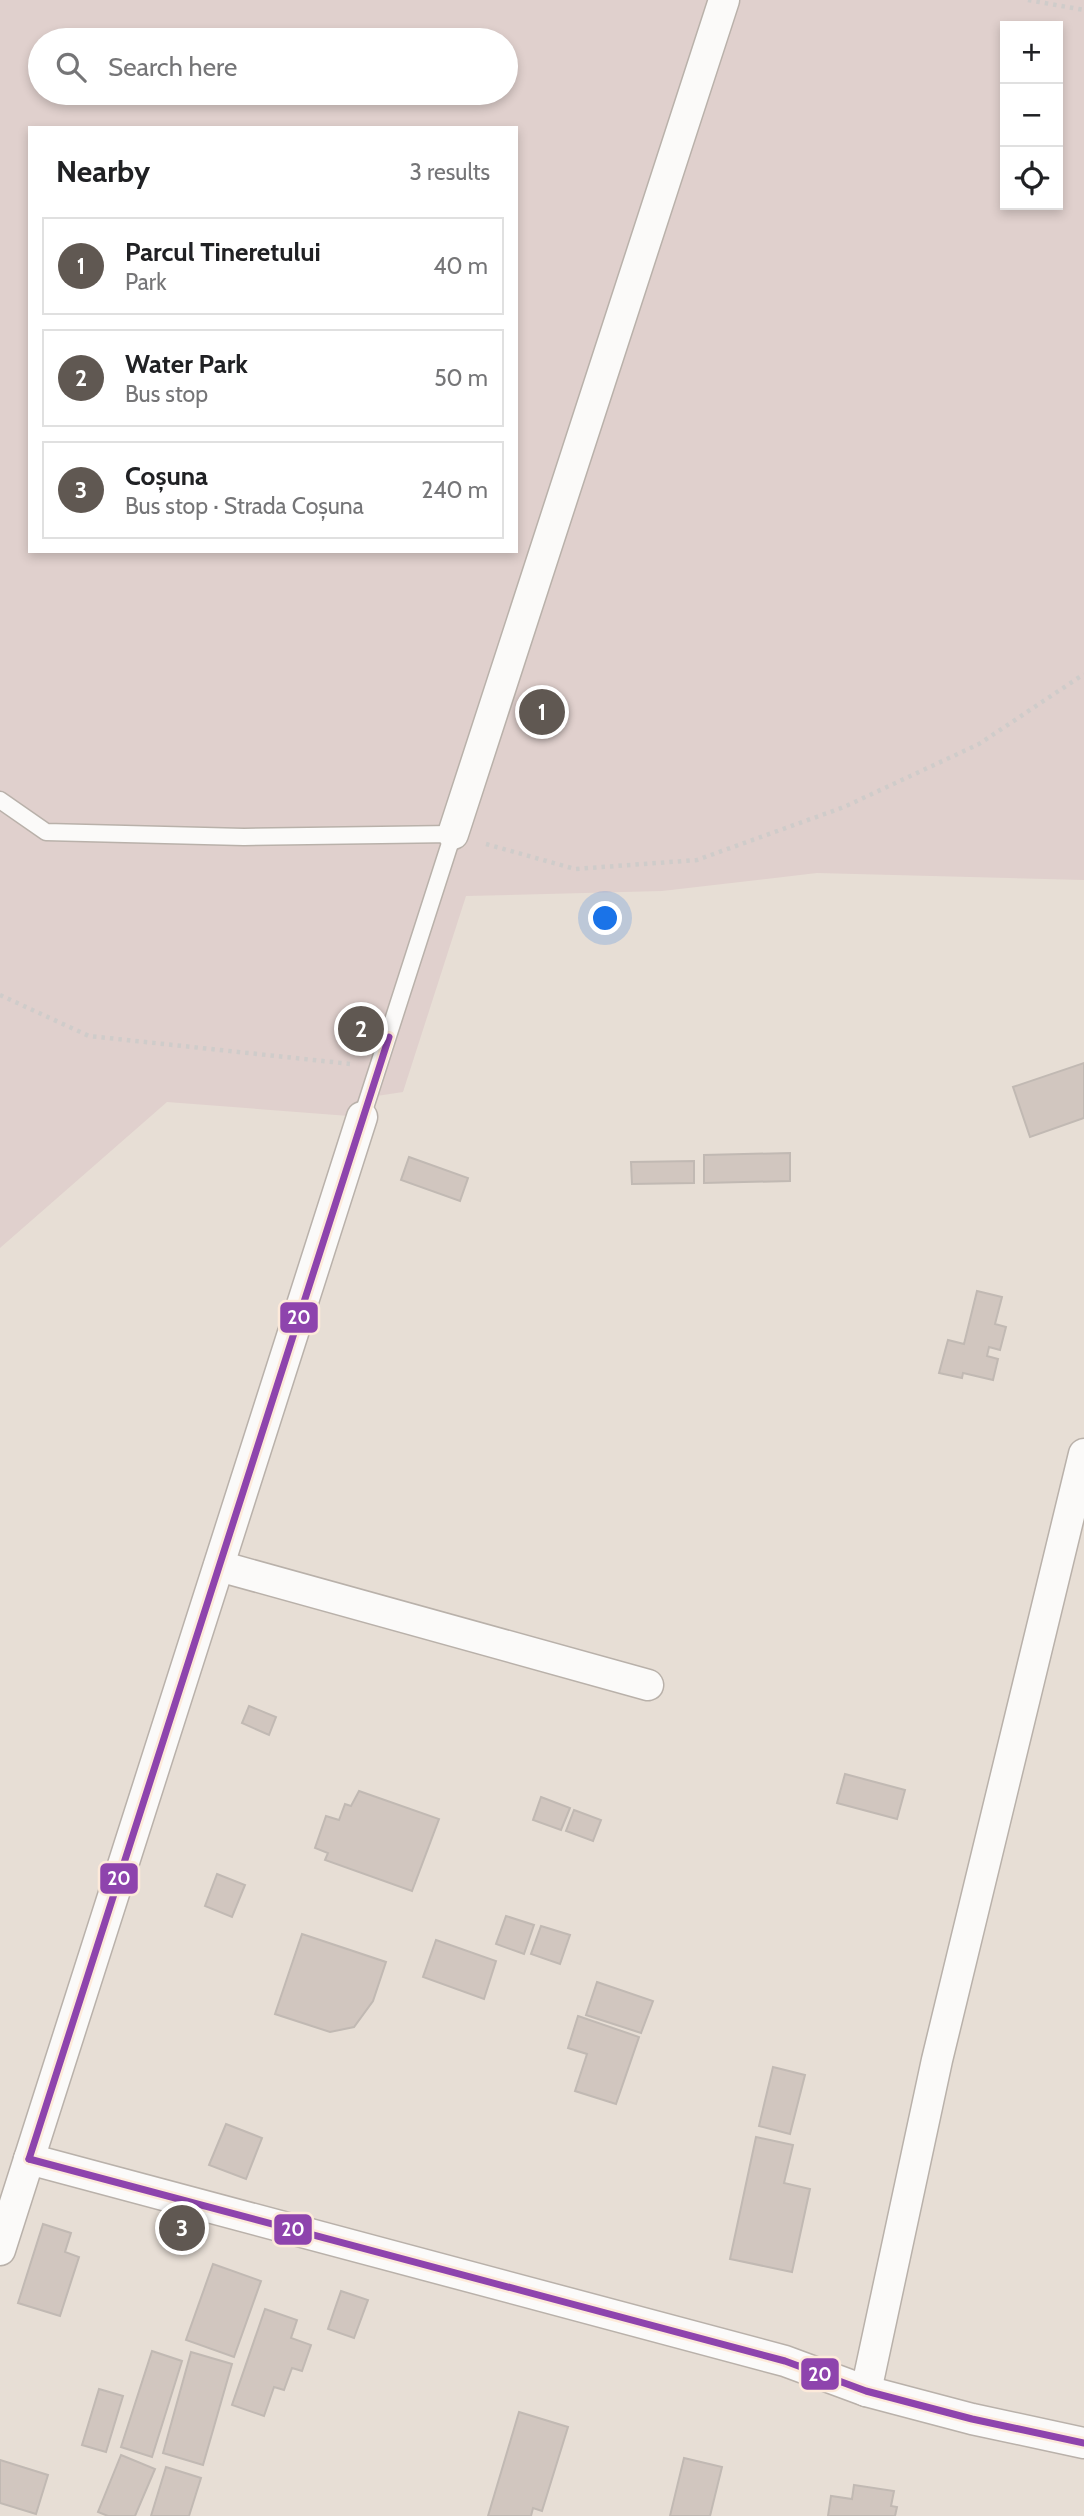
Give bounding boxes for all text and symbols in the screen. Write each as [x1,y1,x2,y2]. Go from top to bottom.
map controls [1000,21,1063,210]
button: + [1000,21,1063,84]
search box [28,28,518,105]
icon: search [52,48,90,86]
text: Search here [108,51,237,83]
button: − [1000,84,1063,147]
button: locate [1000,147,1063,210]
text: Nearby [56,153,150,190]
text: 3 results [409,158,490,186]
text: Parcul Tineretului [125,236,321,268]
text: 1 [77,252,85,280]
text: 40 m [433,252,488,280]
text: Park [125,268,166,296]
text: Water Park [125,348,248,380]
text: 2 [75,364,87,392]
text: 50 m [434,364,488,392]
text: Bus stop [125,380,208,408]
text: Coșuna [125,460,208,492]
text: 3 [75,476,87,504]
text: 240 m [421,476,488,504]
text: Bus stop · Strada Coșuna [125,492,364,520]
pin: 1 [519,686,565,738]
your location [588,901,622,935]
pin: 2 [338,1003,384,1055]
line badge: 20 [279,1301,319,1334]
text: 20 [287,1306,311,1329]
line badge: 20 [99,1862,139,1895]
text: 20 [107,1867,131,1890]
pin: 3 [159,2202,205,2254]
line badge: 20 [273,2213,313,2246]
text: 20 [281,2218,305,2241]
line badge: 20 [800,2357,840,2391]
text: 20 [808,2363,832,2386]

